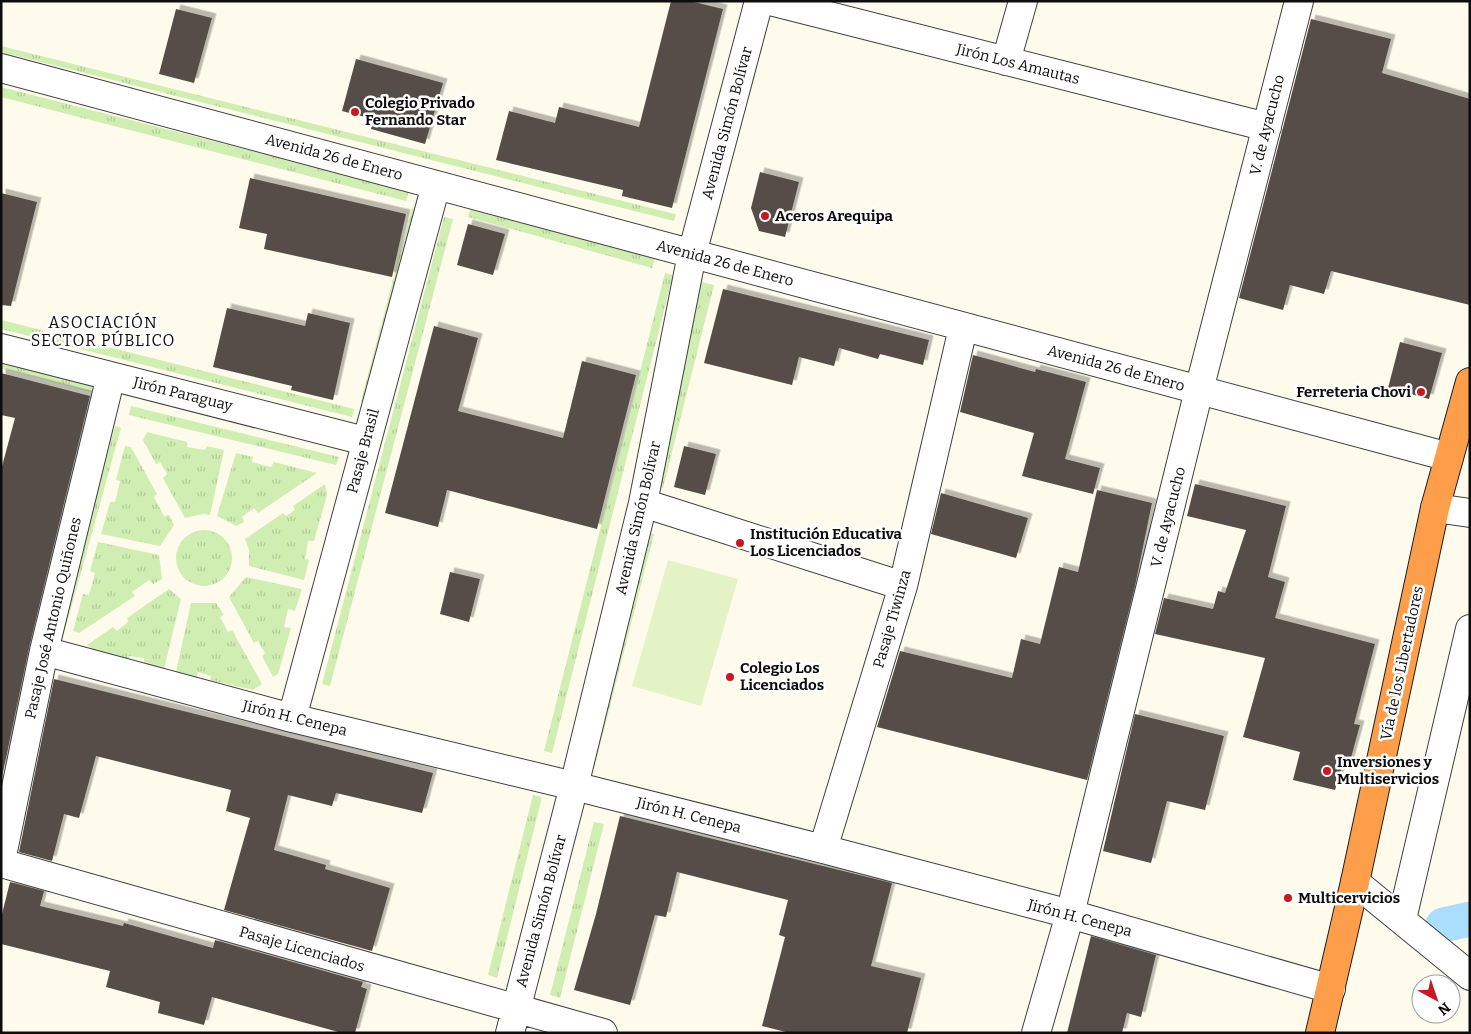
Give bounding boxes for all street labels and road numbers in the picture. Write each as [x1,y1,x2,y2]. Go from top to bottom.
street label: Jirón Los Amautas [953,40,1082,88]
street label: Avenida Simón Bolívar [698,44,756,201]
street label: V. de Ayacucho [1246,73,1288,177]
street label: Avenida 26 de Enero [263,130,405,184]
street label: Avenida 26 de Enero [654,236,796,290]
street label: Avenida 26 de Enero [1045,341,1187,395]
street label: Jirón Paraguay [131,373,234,415]
street label: Pasaje Brasil [343,407,383,495]
street label: Avenida Simón Bolívar [612,439,665,597]
street label: V. de Ayacucho [1147,465,1189,569]
street label: Pasaje José Antonio Quiñones [21,515,85,721]
street label: Pasaje Tiwinza [869,568,915,670]
street label: Vía de los Libertadores [1377,584,1427,742]
street label: Jirón H. Cenepa [240,696,349,740]
street label: Jirón H. Cenepa [634,793,743,837]
street label: Avenida Simón Bolívar [512,832,570,989]
street label: Jirón H. Cenepa [1025,895,1134,941]
street label: Pasaje Licenciados [237,922,367,976]

